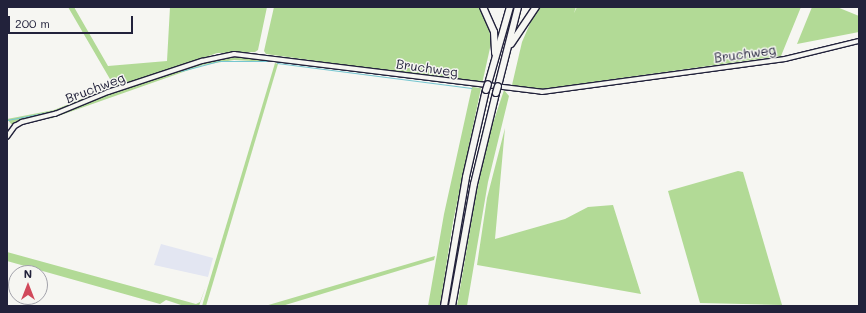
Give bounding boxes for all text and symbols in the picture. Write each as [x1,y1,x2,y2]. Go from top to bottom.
scale bar [10,8,135,34]
text: 200 m [15,15,50,31]
street label: Bruchweg [713,42,777,66]
street label: Bruchweg [395,56,459,80]
street label: Bruchweg [63,70,127,106]
north arrow [8,265,48,305]
text: N [24,266,32,281]

